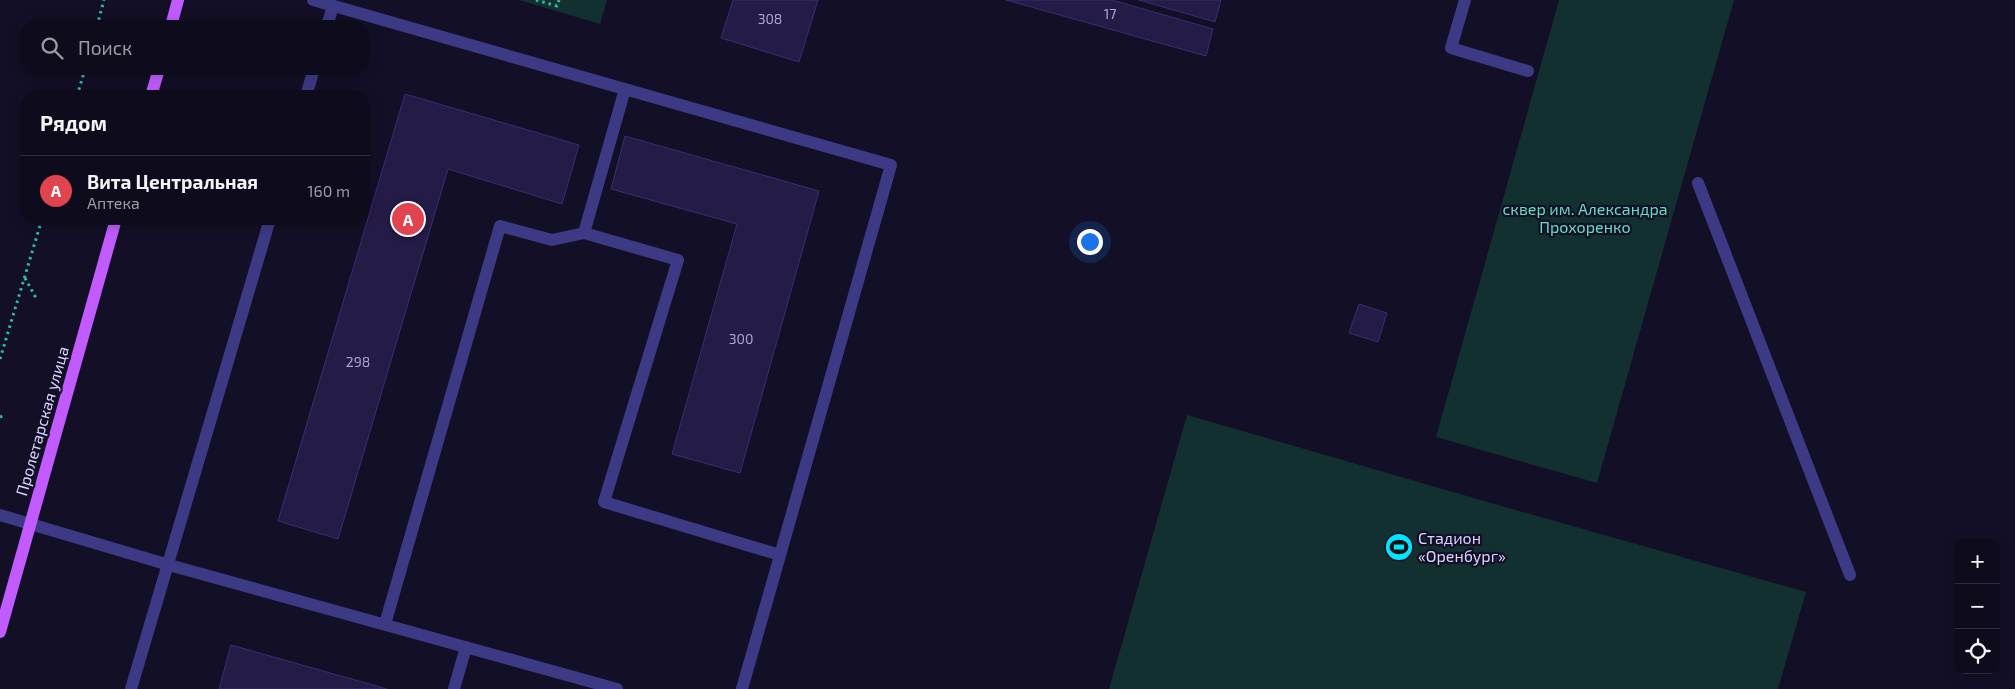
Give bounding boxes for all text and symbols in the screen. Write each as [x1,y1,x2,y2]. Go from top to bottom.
house number: 17 [1104,5,1116,22]
house number: 308 [758,10,782,27]
search box [20,20,370,75]
icon: search [38,34,66,62]
text: Поиск [78,36,132,59]
text: Рядом [40,110,107,135]
text: Вита Центральная [87,170,258,193]
text: A [51,181,61,200]
text: 160 m [307,181,350,200]
text: Аптека [87,193,140,212]
park label: сквер им. Александра Прохоренко [1502,199,1668,236]
pin: A [392,200,424,238]
your location [1077,229,1103,255]
house number: 300 [729,330,753,347]
street label: Пролетарская улица [11,344,73,498]
house number: 298 [346,353,370,370]
place label: Стадион «Оренбург» [1418,528,1506,566]
sports icon: Стадион «Оренбург» [1384,532,1414,562]
map controls [1955,539,2000,674]
button: + [1955,539,2000,584]
button: − [1955,584,2000,629]
button: locate [1955,629,2000,674]

